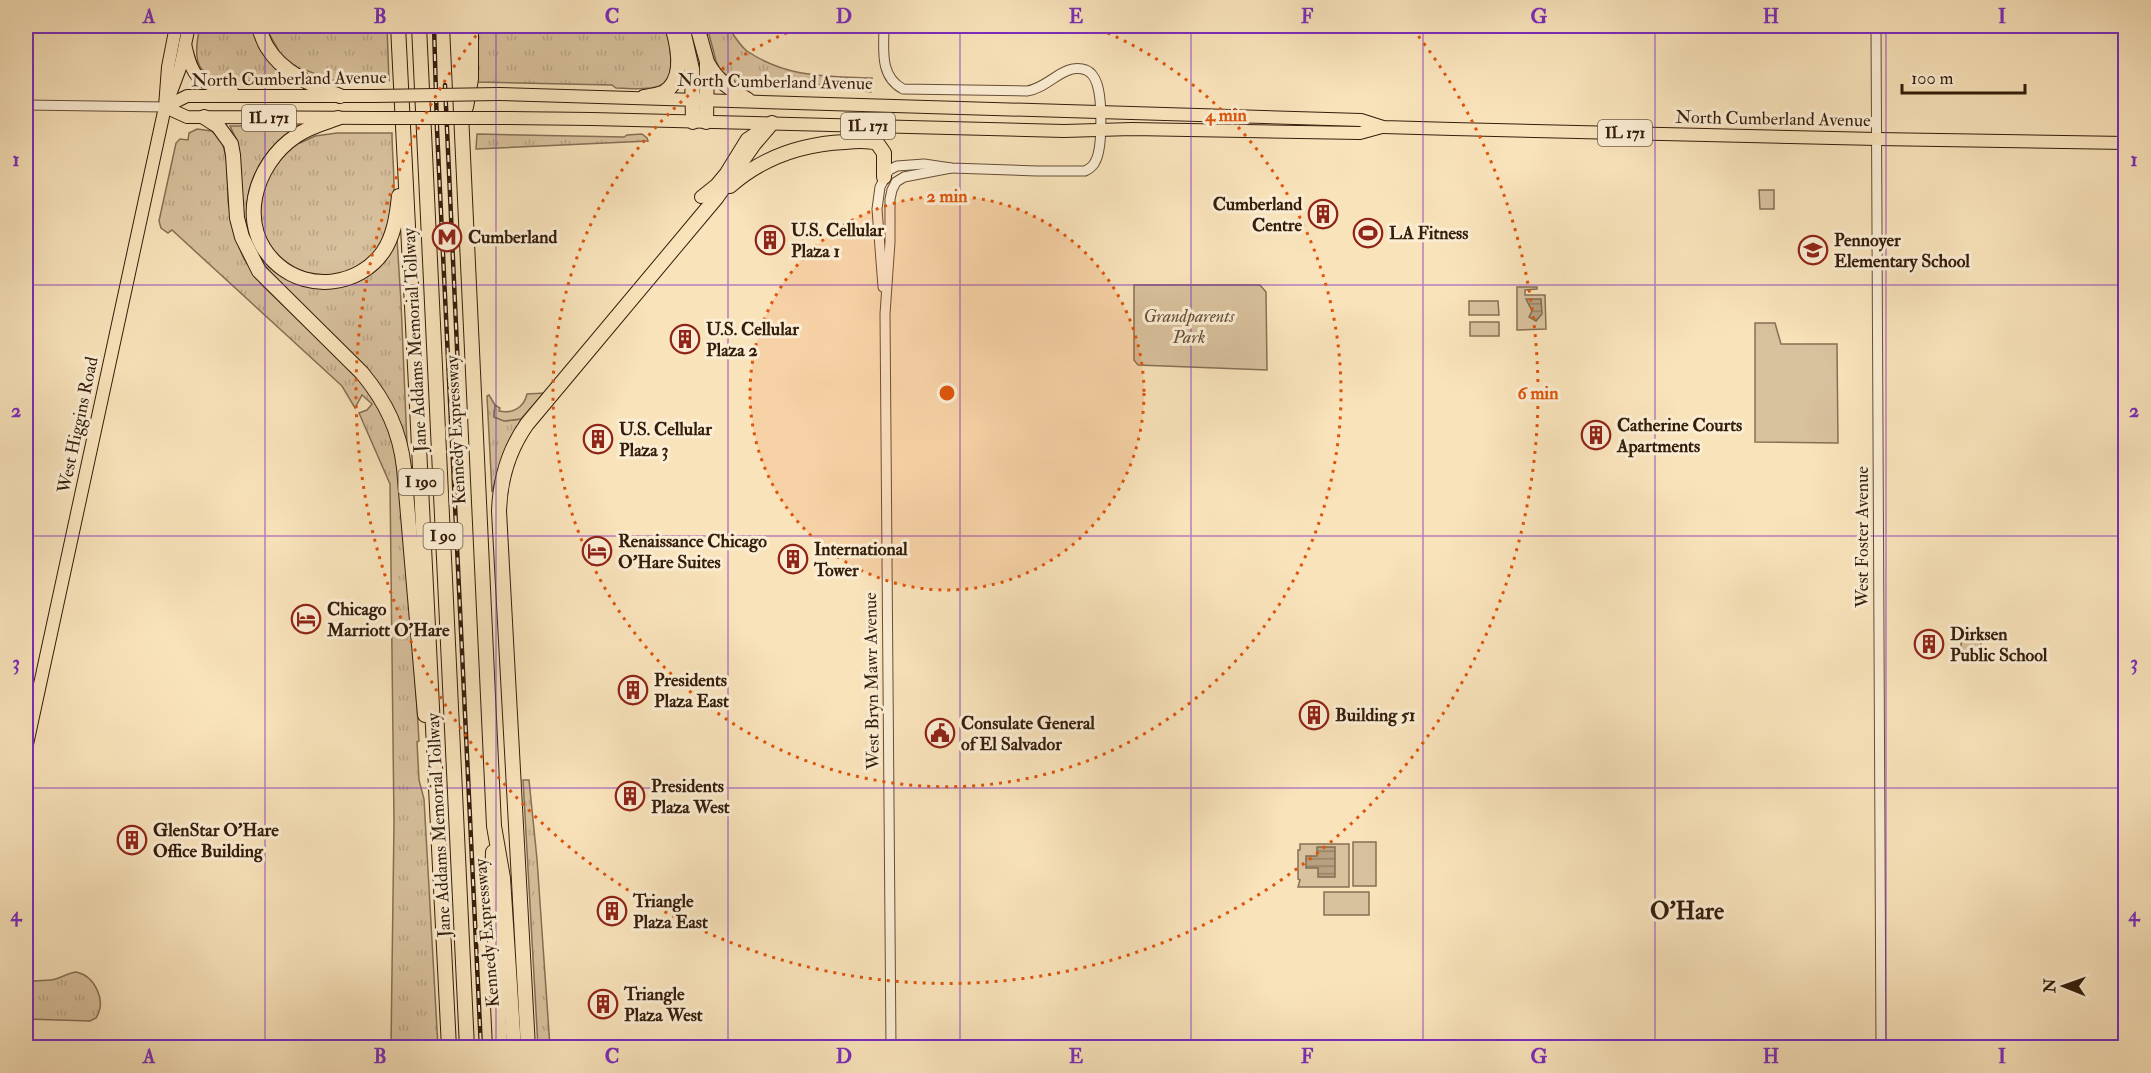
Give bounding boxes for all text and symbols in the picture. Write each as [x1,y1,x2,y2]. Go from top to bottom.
text: A [142,4,156,29]
text: B [373,4,387,29]
text: C [605,4,619,29]
text: D [836,4,852,29]
text: E [1069,4,1084,29]
text: F [1301,4,1314,29]
text: G [1531,4,1548,29]
text: H [1763,4,1779,29]
text: I [1998,4,2006,29]
scale bar [1902,57,2025,95]
street label: North Cumberland Avenue [191,66,387,92]
text: 100 m [1911,67,1954,90]
street label: North Cumberland Avenue [677,69,873,95]
text: 4 min [1204,104,1247,127]
road number: IL 171 [242,105,296,131]
street label: North Cumberland Avenue [1675,106,1871,132]
road number: IL 171 [841,113,895,139]
road number: IL 171 [1598,120,1652,146]
text: 1 [12,147,20,172]
text: 1 [2130,147,2138,172]
text: 2 min [927,185,968,208]
place label: Cumberland Centre [1213,193,1302,237]
building icon: Cumberland Centre [1307,198,1339,230]
sports icon: LA Fitness [1352,217,1384,249]
place label: U.S. Cellular Plaza 1 [791,219,884,263]
metro station icon: Cumberland [431,221,463,253]
place label: LA Fitness [1389,222,1468,245]
building icon: U.S. Cellular Plaza 1 [754,224,786,256]
street label: Jane Addams Memorial Tollway [398,226,432,454]
place label: Cumberland [468,226,557,249]
place label: Pennoyer Elementary School [1834,229,1970,273]
school or university icon: Pennoyer Elementary School [1797,234,1829,266]
park label: Grandparents Park [1144,305,1236,349]
place label: U.S. Cellular Plaza 2 [706,318,799,362]
building icon: U.S. Cellular Plaza 2 [669,323,701,355]
street label: Kennedy Expressway [441,354,471,505]
street label: West Higgins Road [52,355,104,496]
text: 6 min [1518,382,1559,405]
centre of rings [937,383,957,403]
text: 2 [11,398,21,423]
text: 2 [2129,398,2139,423]
place label: Catherine Courts Apartments [1616,414,1742,458]
place label: U.S. Cellular Plaza 3 [619,418,712,462]
building icon: Catherine Courts Apartments [1580,419,1612,451]
building icon: U.S. Cellular Plaza 3 [582,423,614,455]
street label: West Foster Avenue [1851,466,1874,609]
road number: I 190 [398,469,444,495]
road number: I 90 [424,523,462,549]
place label: Renaissance Chicago O'Hare Suites [618,530,767,574]
hotel icon: Renaissance Chicago O'Hare Suites [581,535,613,567]
place label: International Tower [813,538,908,582]
building icon: International Tower [777,543,809,575]
street label: West Bryn Mawr Avenue [859,592,885,771]
place label: Chicago Marriott O'Hare [326,598,450,642]
hotel icon: Chicago Marriott O'Hare [290,603,322,635]
place label: Dirksen Public School [1950,623,2048,667]
building icon: Dirksen Public School [1913,628,1945,660]
text: 3 [12,650,20,675]
text: 3 [2130,650,2138,675]
place label: Presidents Plaza East [654,669,729,713]
building icon: Presidents Plaza East [617,674,649,706]
building icon: Building 51 [1298,699,1330,731]
place label: Building 51 [1335,704,1415,727]
street label: Jane Addams Memorial Tollway [422,711,456,939]
place label: Consulate General of El Salvador [961,712,1095,756]
public building icon: Consulate General of El Salvador [924,717,956,749]
place label: Presidents Plaza West [651,775,730,819]
building icon: Presidents Plaza West [614,780,646,812]
place label: GlenStar O’Hare Office Building [153,819,279,863]
building icon: GlenStar O’Hare Office Building [116,824,148,856]
street label: Kennedy Expressway [469,857,505,1008]
place label: Triangle Plaza East [632,890,708,934]
building icon: Triangle Plaza East [596,895,628,927]
district label: O'Hare [1650,896,1724,927]
text: 4 [10,902,23,927]
text: 4 [2128,902,2141,927]
north arrow [2034,956,2094,1016]
text: N [2040,978,2060,994]
place label: Triangle Plaza West [623,983,703,1027]
building icon: Triangle Plaza West [587,988,619,1020]
text: A [142,1044,156,1069]
text: B [373,1044,387,1069]
text: C [605,1044,619,1069]
text: D [836,1044,852,1069]
text: E [1069,1044,1084,1069]
text: F [1301,1044,1314,1069]
text: G [1531,1044,1548,1069]
text: H [1763,1044,1779,1069]
text: I [1998,1044,2006,1069]

